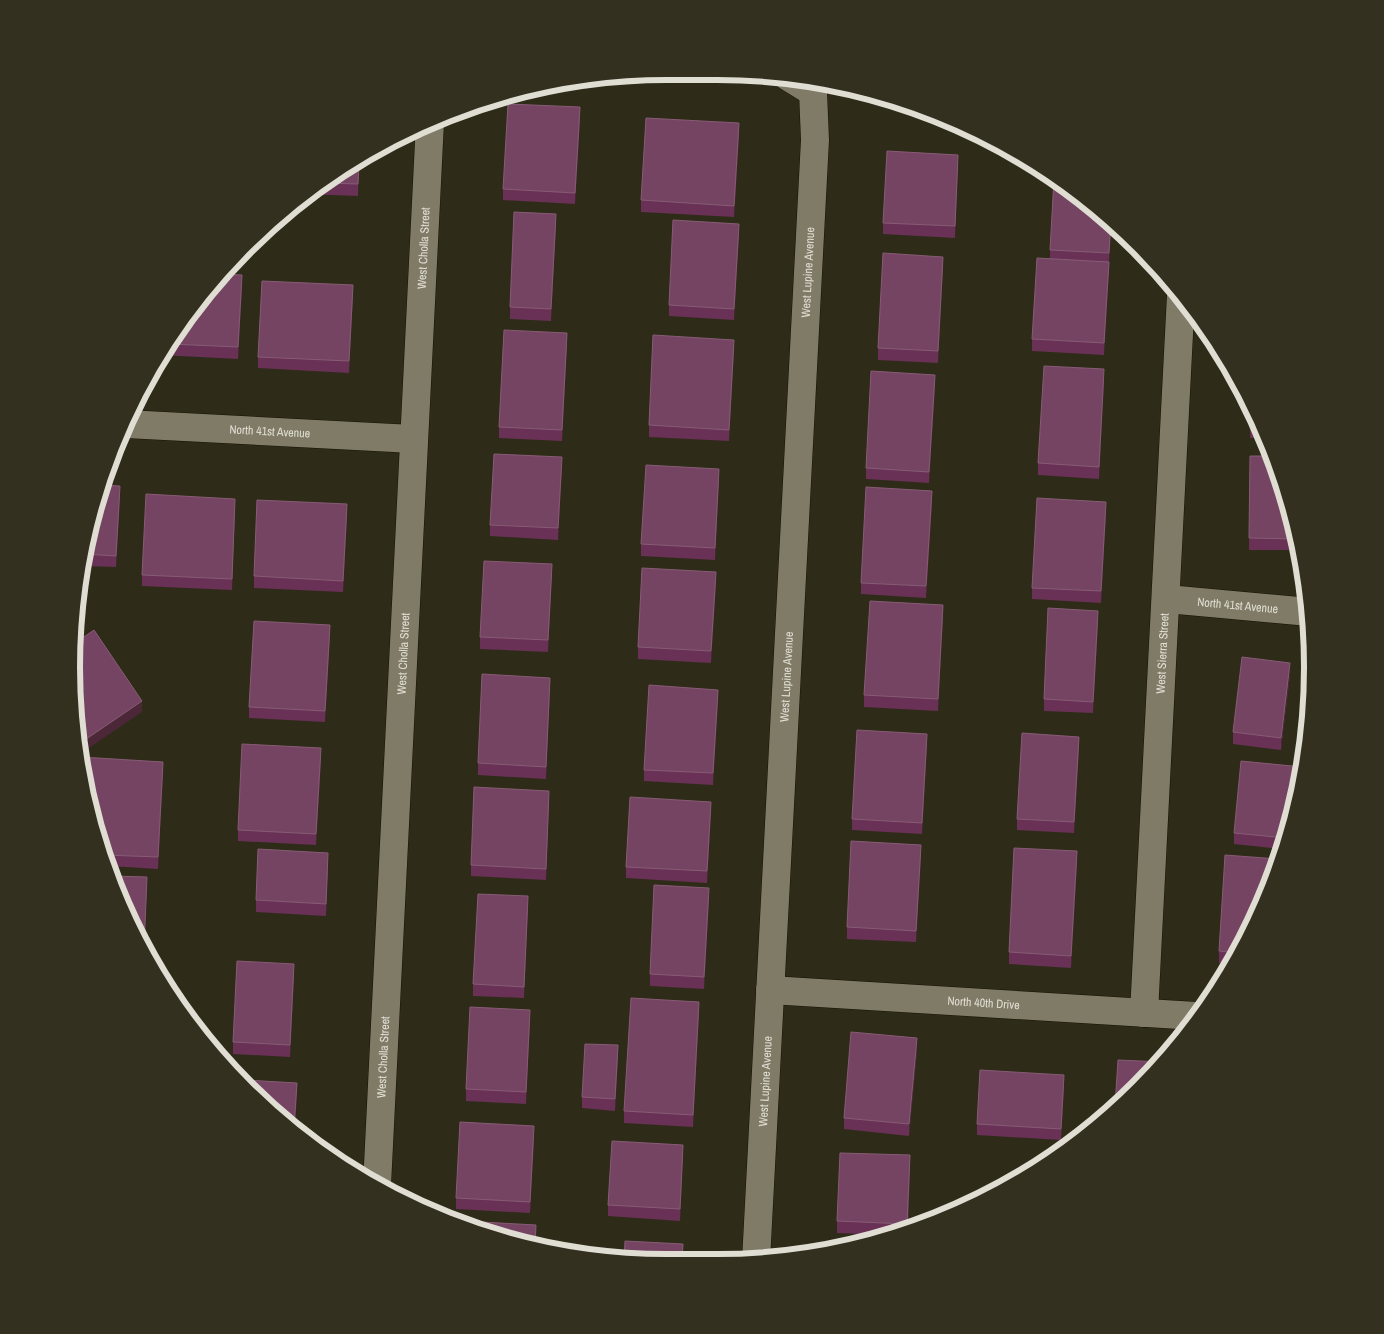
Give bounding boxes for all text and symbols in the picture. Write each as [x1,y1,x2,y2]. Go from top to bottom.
street label: West Cholla Street [414,207,434,290]
street label: West Lupine Avenue [798,227,818,318]
street label: North 41st Avenue [229,421,311,442]
street label: North 41st Avenue [1197,594,1279,617]
street label: West Cholla Street [393,612,414,695]
street label: West Sierra Street [1152,612,1173,694]
street label: West Lupine Avenue [776,631,797,723]
street label: North 40th Drive [947,993,1020,1013]
street label: West Cholla Street [373,1016,393,1099]
street label: West Lupine Avenue [755,1036,776,1127]

